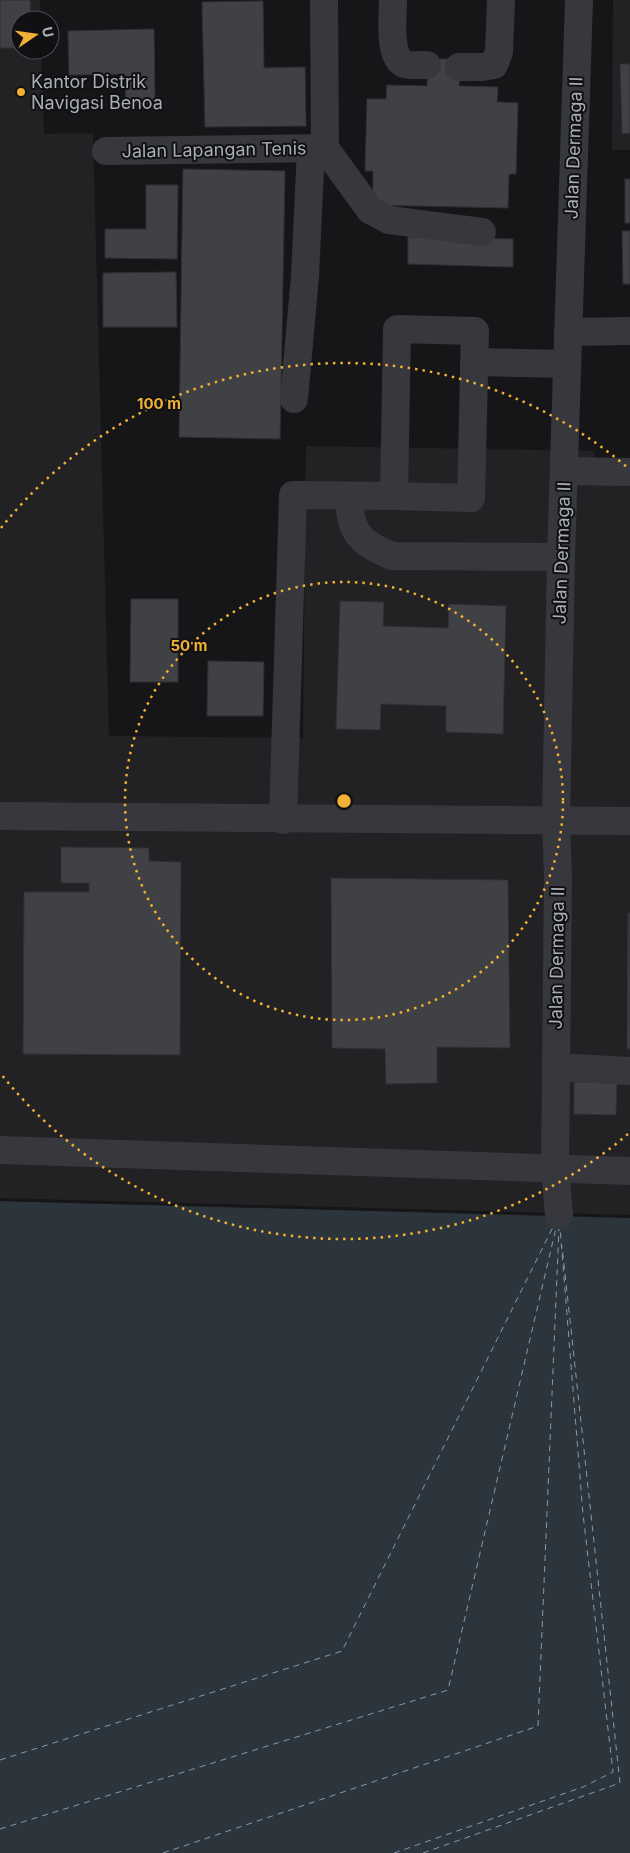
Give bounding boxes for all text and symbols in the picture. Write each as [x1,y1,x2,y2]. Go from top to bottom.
north arrow [10,10,60,60]
text: U [39,25,58,39]
place label: Kantor Distrik Navigasi Benoa [31,71,163,113]
street label: Jalan Dermaga II [561,76,586,220]
marker: Kantor Distrik Navigasi Benoa [15,86,27,98]
street label: Jalan Lapangan Tenis [121,137,307,162]
text: 100 m [137,394,181,413]
street label: Jalan Dermaga II [549,481,574,625]
text: 50 m [171,636,207,655]
centre of rings [335,792,353,810]
street label: Jalan Dermaga II [545,886,568,1030]

